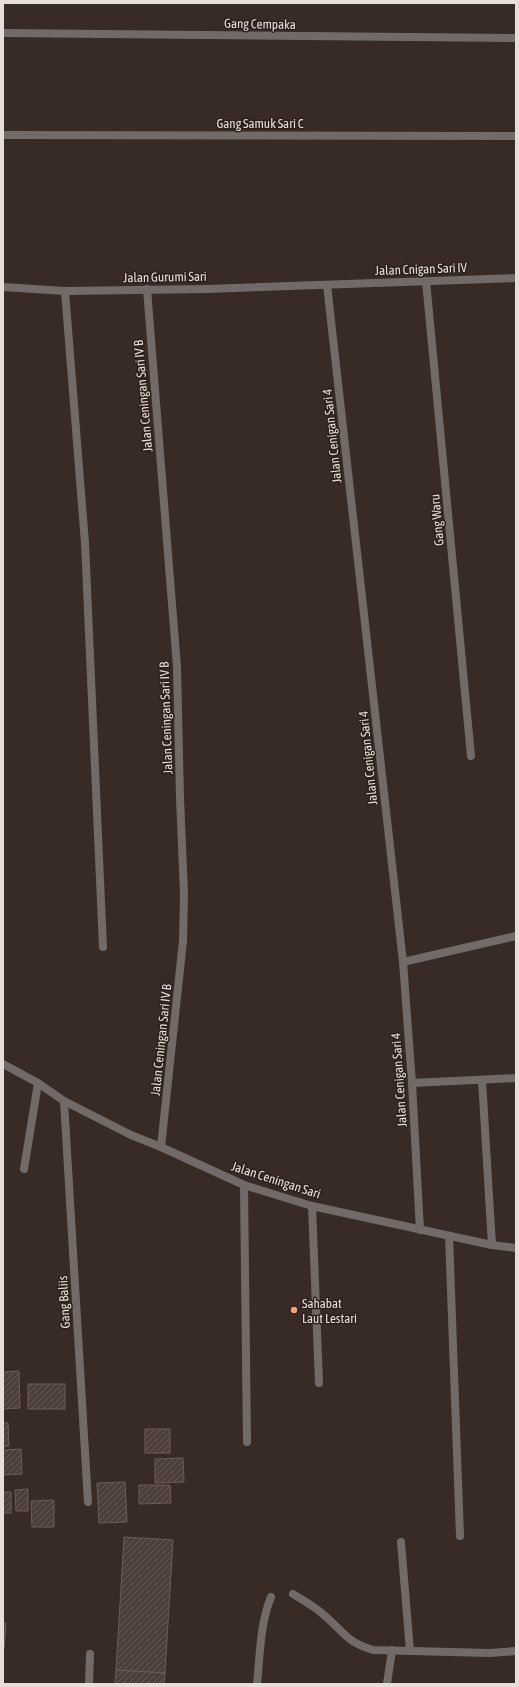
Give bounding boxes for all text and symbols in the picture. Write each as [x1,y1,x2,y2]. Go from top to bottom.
street label: Gang Cempaka [224,16,296,32]
street label: Gang Samuk Sari C [216,116,304,131]
street label: Jalan Cnigan Sari IV [375,260,468,278]
street label: Jalan Gurumi Sari [123,269,207,285]
street label: Jalan Ceningan Sari IV B [131,339,155,453]
street label: Jalan Cenigan Sari 4 [320,388,344,484]
street label: Gang Waru [427,494,447,546]
street label: Jalan Ceningan Sari IV B [157,661,175,774]
street label: Jalan Cenigan Sari 4 [356,710,380,806]
street label: Jalan Ceningan Sari IV B [148,983,174,1097]
street label: Jalan Cenigan Sari 4 [388,1032,410,1128]
street label: Jalan Ceningan Sari [229,1159,323,1201]
street label: Gang Baliis [55,1275,73,1329]
place label: Sahabat Laut Lestari [302,1296,357,1326]
marker: Sahabat Laut Lestari [289,1305,299,1315]

